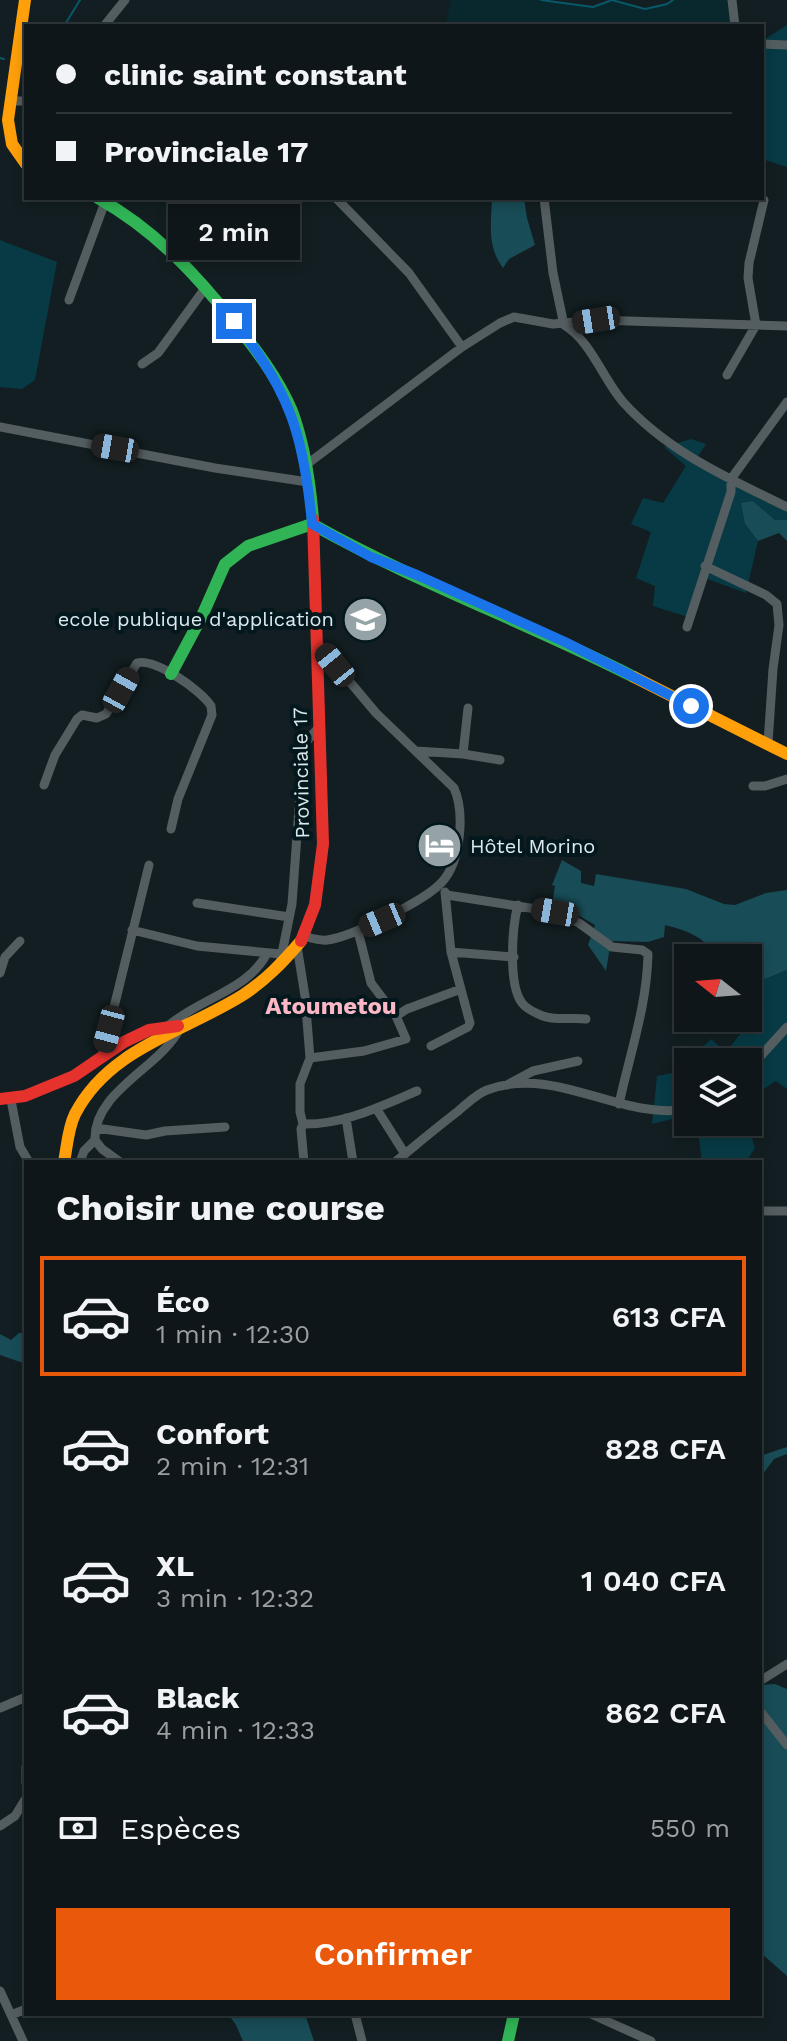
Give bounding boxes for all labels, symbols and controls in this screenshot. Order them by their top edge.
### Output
text: clinic saint constant [104,57,407,92]
text: Provinciale 17 [104,134,308,169]
callout: 2 min [168,205,300,261]
text: 2 min [198,217,270,247]
route end [216,303,252,339]
car [570,304,622,336]
car [89,432,141,464]
school or university icon: ecole publique d'application [341,595,389,643]
place label: ecole publique d'application [58,607,334,631]
car [311,639,359,691]
car [99,663,143,717]
route start [673,688,709,724]
street label: Provinciale 17 [288,707,314,839]
hotel icon: Hôtel Morino [415,822,463,870]
place label: Hôtel Morino [470,834,595,858]
car [529,896,581,928]
car [355,900,409,940]
north arrow [674,944,762,1032]
map controls [674,944,762,1136]
district label: Atoumetou [265,992,397,1020]
car [91,1003,127,1055]
button: layers [674,1048,762,1136]
text: Choisir une course [56,1187,385,1229]
icon: car [60,1280,132,1352]
text: Éco [156,1284,210,1319]
text: 613 CFA [612,1299,726,1334]
text: 1 min · 12:30 [156,1319,310,1349]
icon: car [60,1412,132,1484]
text: Confort [156,1416,269,1451]
text: 828 CFA [605,1431,726,1466]
text: 2 min · 12:31 [156,1451,309,1481]
icon: car [60,1544,132,1616]
text: XL [156,1548,194,1583]
text: 1 040 CFA [581,1563,726,1598]
text: 3 min · 12:32 [156,1583,314,1613]
icon: car [60,1676,132,1748]
text: Black [156,1680,240,1715]
text: 862 CFA [605,1695,726,1730]
text: 4 min · 12:33 [156,1715,315,1745]
icon: cash [56,1806,100,1850]
text: Espèces [120,1811,241,1846]
text: 550 m [650,1813,730,1843]
button: Confirmer [56,1908,730,2000]

